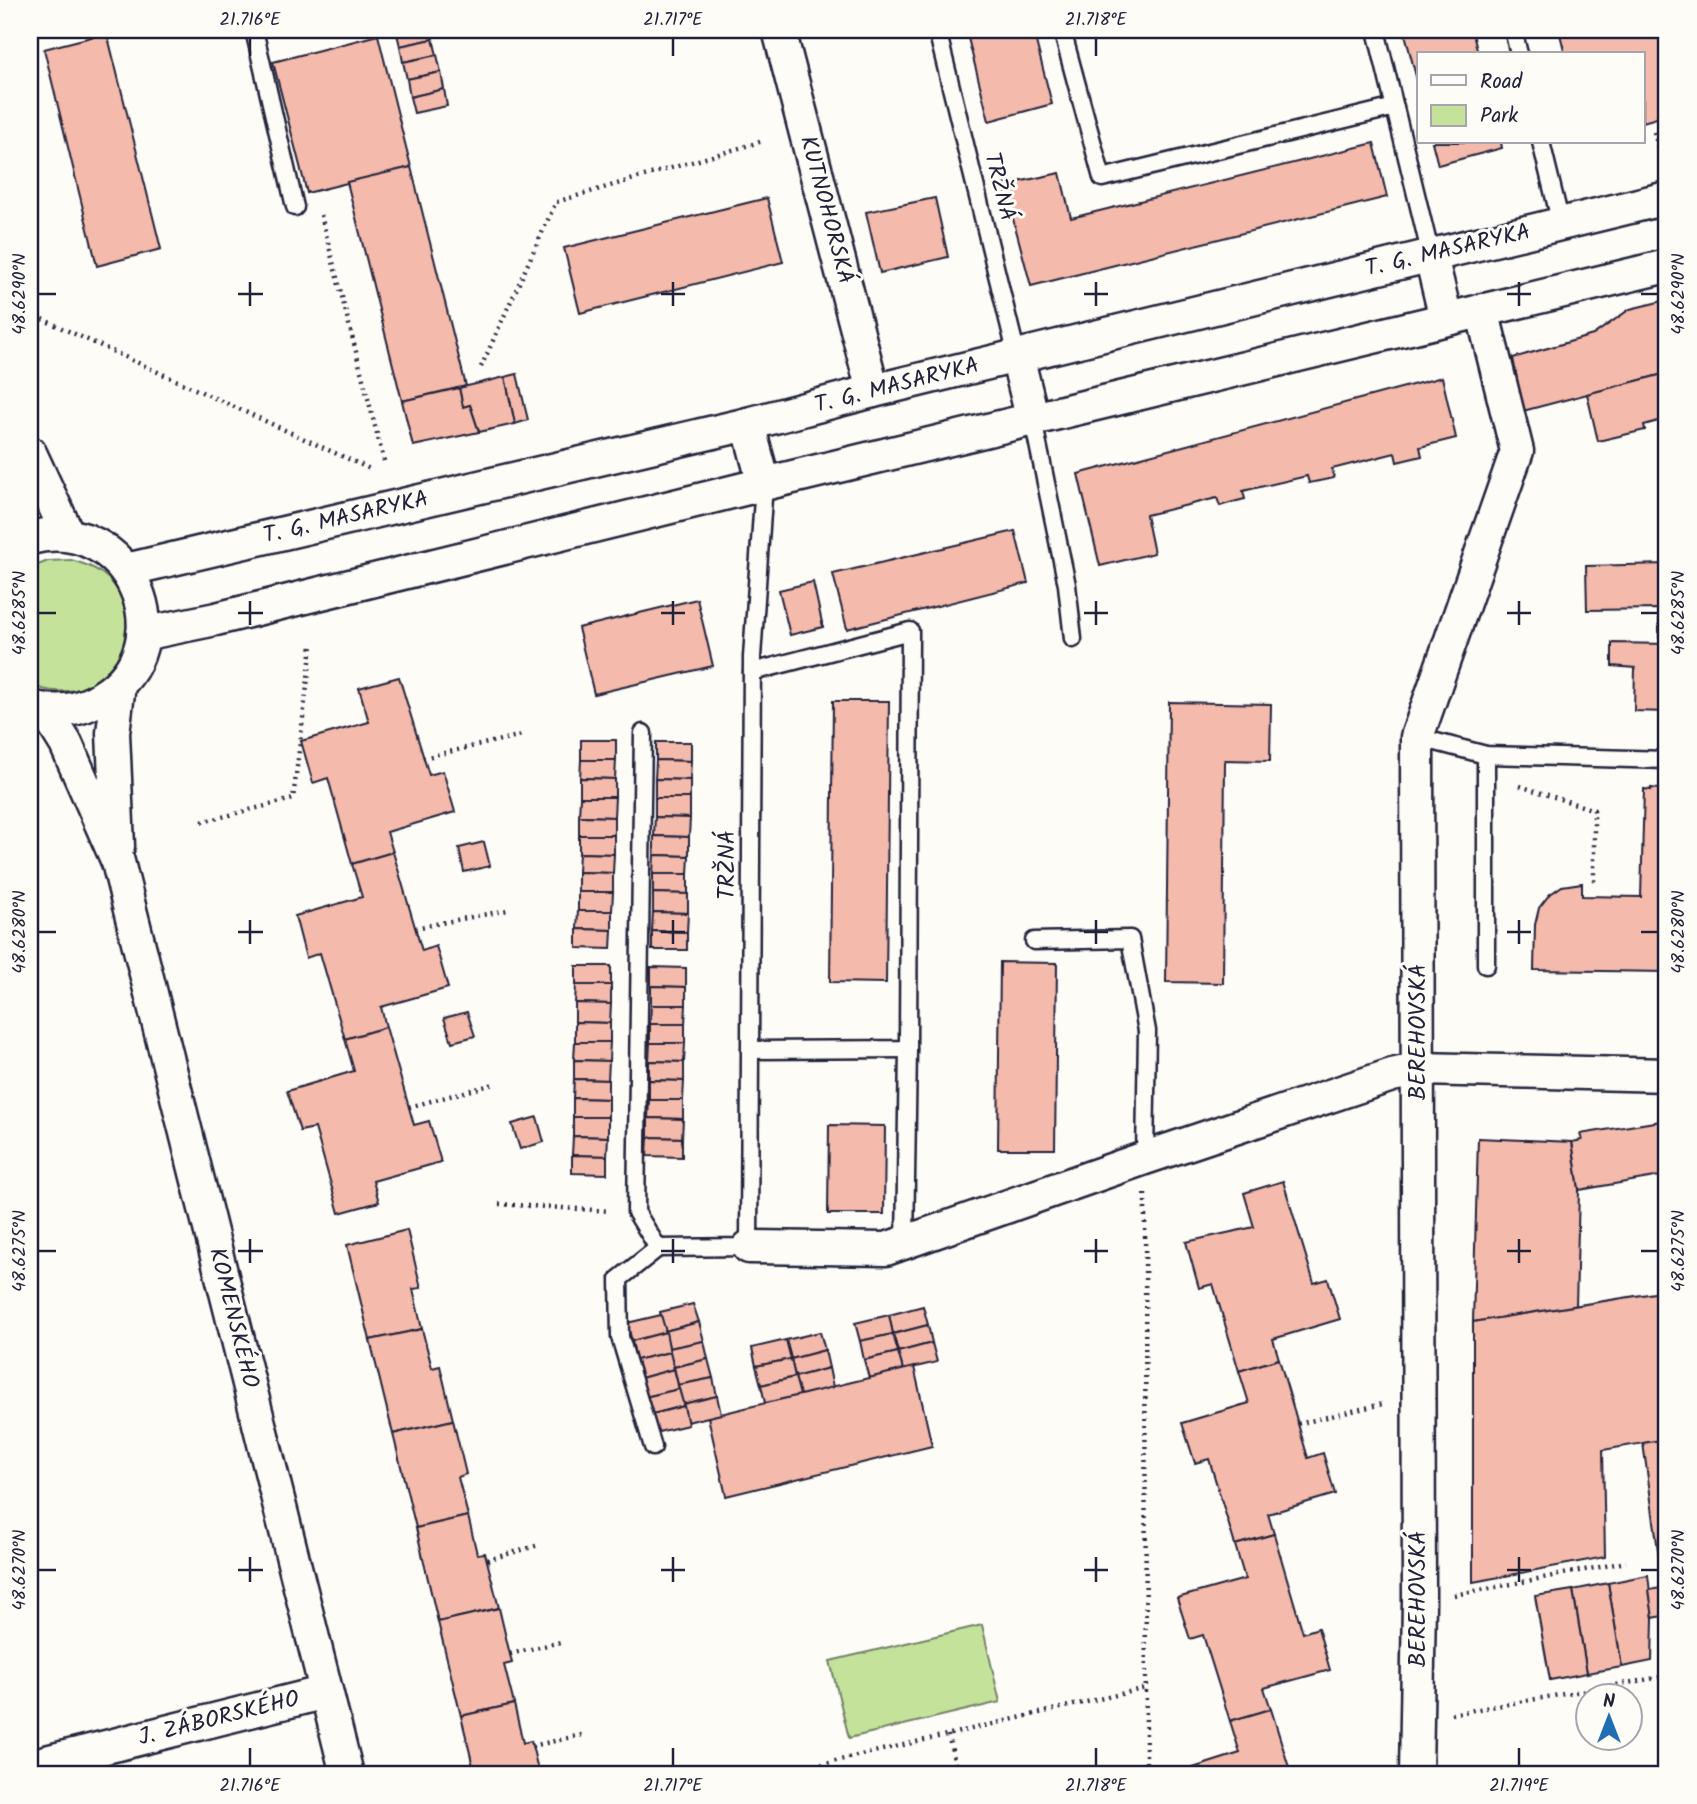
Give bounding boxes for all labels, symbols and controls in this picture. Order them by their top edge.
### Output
text: 21.716°E [220,6,281,35]
text: 21.717°E [643,6,703,35]
text: 21.718°E [1065,6,1127,35]
legend [1417,52,1644,144]
text: Road [1480,66,1523,99]
text: Park [1480,100,1518,133]
street label: KUTNOHORSKÁ [789,132,863,288]
street label: TRŽNÁ [973,149,1025,225]
street label: T. G. MASARYKA [1362,215,1534,287]
text: 48.6290°N [6,253,35,335]
text: 48.6290°N [1665,253,1694,335]
street label: T. G. MASARYKA [811,348,983,424]
street label: T. G. MASARYKA [260,482,432,554]
text: 48.6285°N [6,571,35,655]
text: 48.6285°N [1665,571,1694,655]
street label: TRŽNÁ [710,830,746,900]
text: 48.6280°N [6,890,35,974]
text: 48.6280°N [1665,890,1694,974]
street label: BEREHOVSKÁ [1401,964,1437,1100]
text: 48.6275°N [6,1210,35,1292]
text: 48.6275°N [1665,1210,1694,1292]
street label: KOMENSKÉHO [198,1244,268,1392]
text: 48.6270°N [6,1529,35,1611]
text: 48.6270°N [1665,1529,1694,1611]
street label: BEREHOVSKÁ [1401,1531,1437,1667]
street label: J. ZÁBORSKÉHO [135,1682,303,1756]
north arrow [1574,1682,1644,1752]
text: N [1603,1687,1615,1717]
text: 21.716°E [220,1772,281,1801]
text: 21.717°E [643,1772,703,1801]
text: 21.718°E [1065,1772,1127,1801]
text: 21.719°E [1489,1772,1549,1801]

